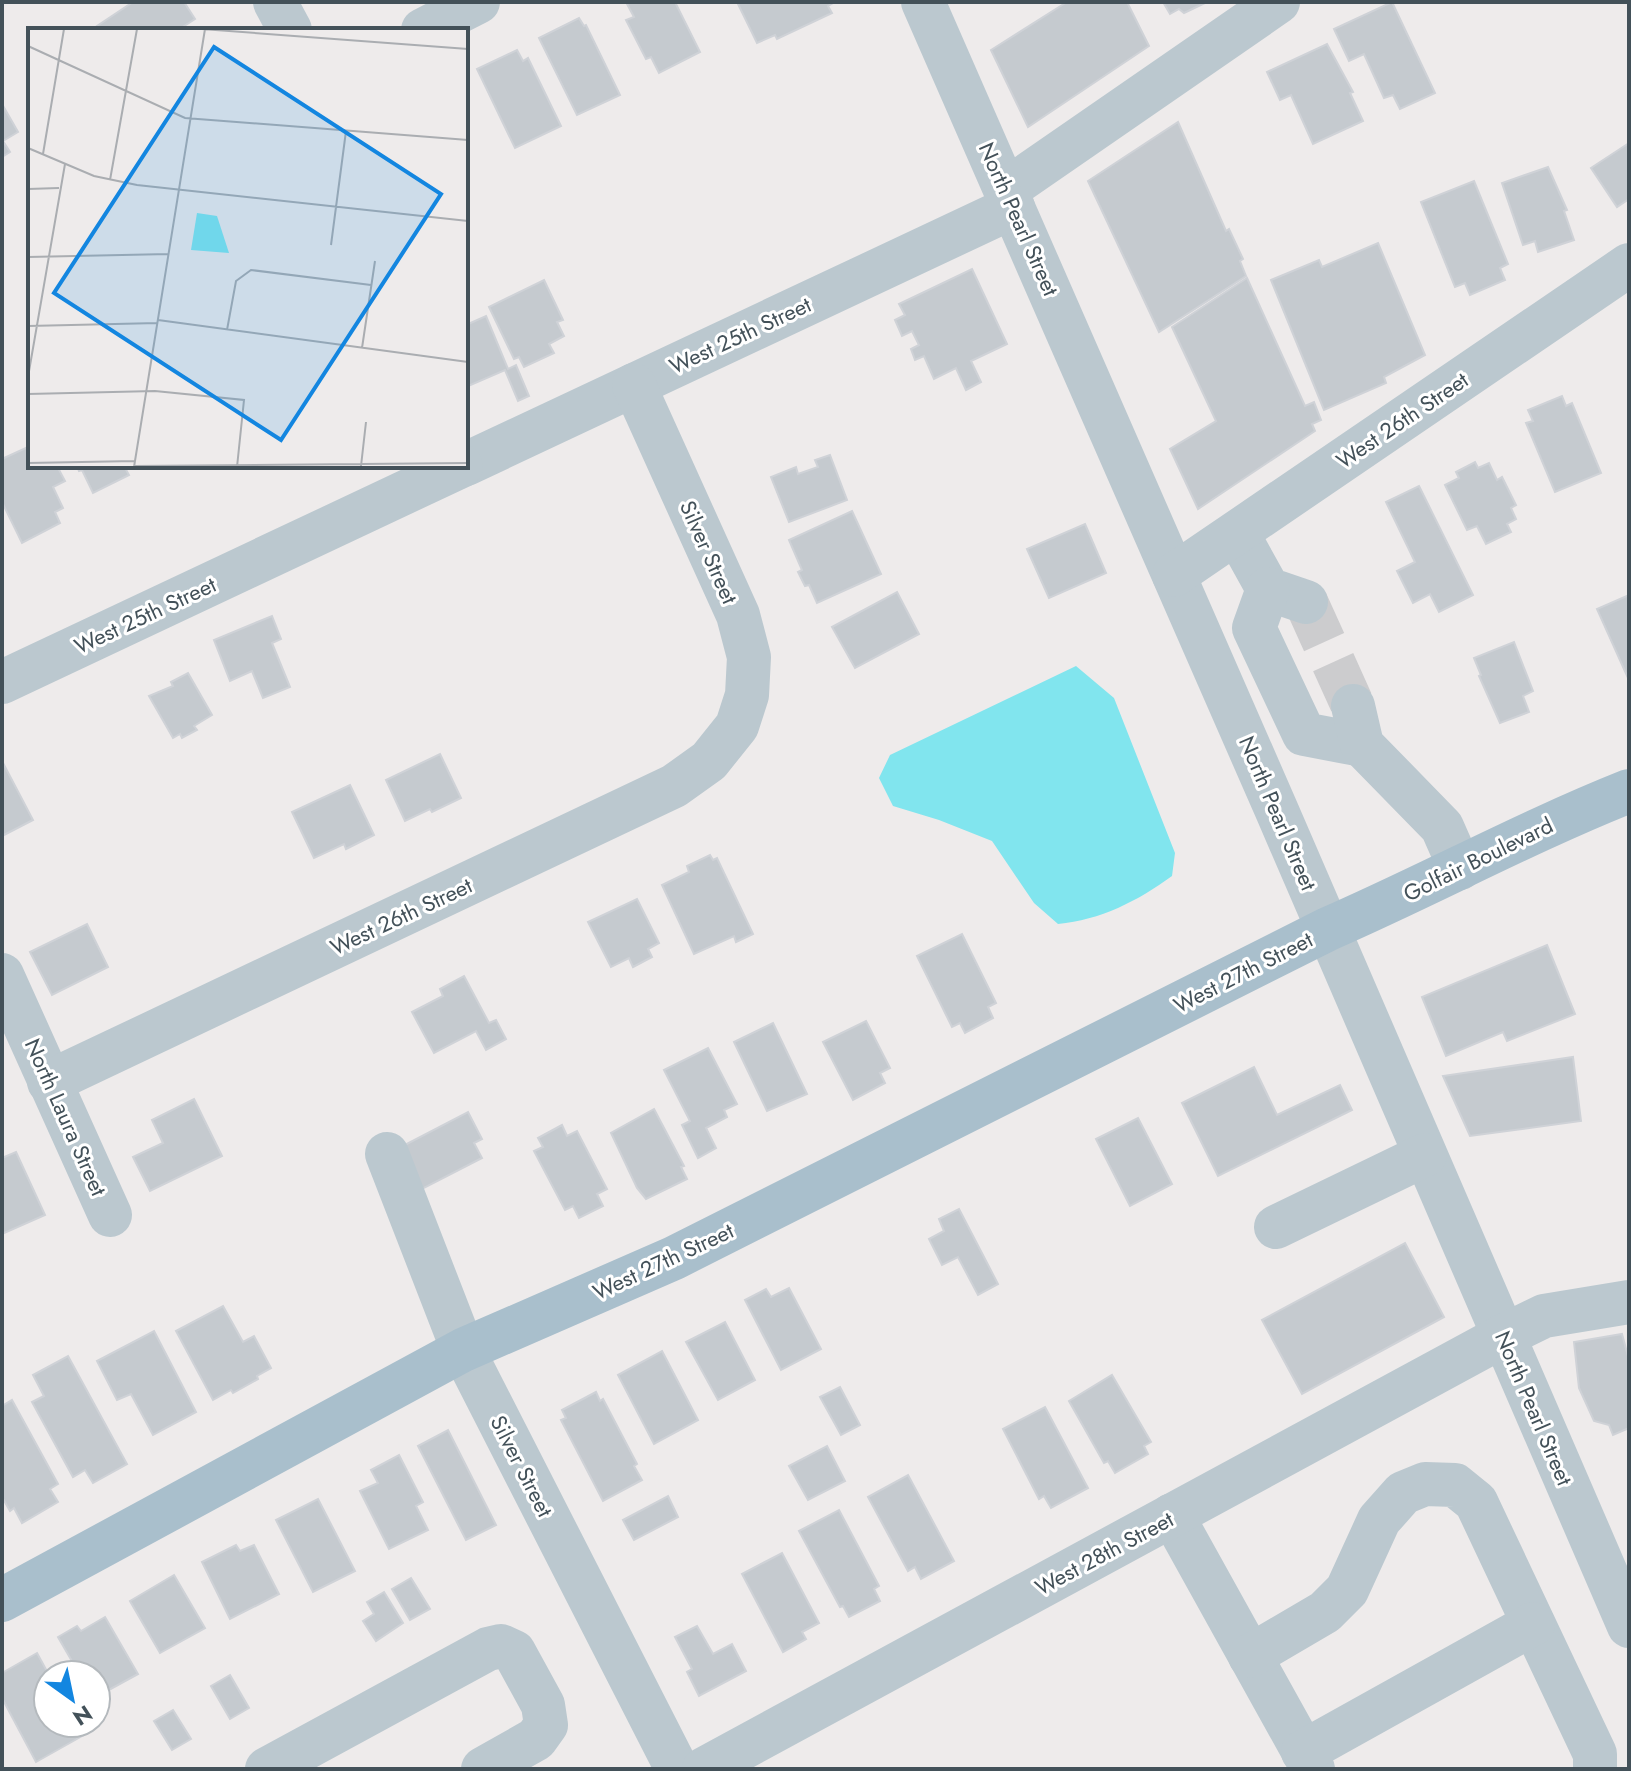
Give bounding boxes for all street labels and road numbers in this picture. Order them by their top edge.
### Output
street label: North Pearl Street [971,137,1067,302]
street label: West 25th Street [664,288,817,382]
street label: West 26th Street [1330,363,1475,476]
street label: Silver Street [672,495,746,609]
street label: West 25th Street [69,568,222,662]
street label: North Pearl Street [1231,731,1325,896]
street label: Golfair Boulevard [1398,809,1558,909]
street label: West 26th Street [325,869,478,963]
street label: West 27th Street [1168,923,1319,1021]
street label: North Laura Street [17,1033,115,1201]
street label: West 27th Street [587,1214,739,1308]
street label: North Pearl Street [1487,1326,1581,1491]
street label: Silver Street [483,1410,562,1523]
street label: West 28th Street [1029,1503,1179,1603]

